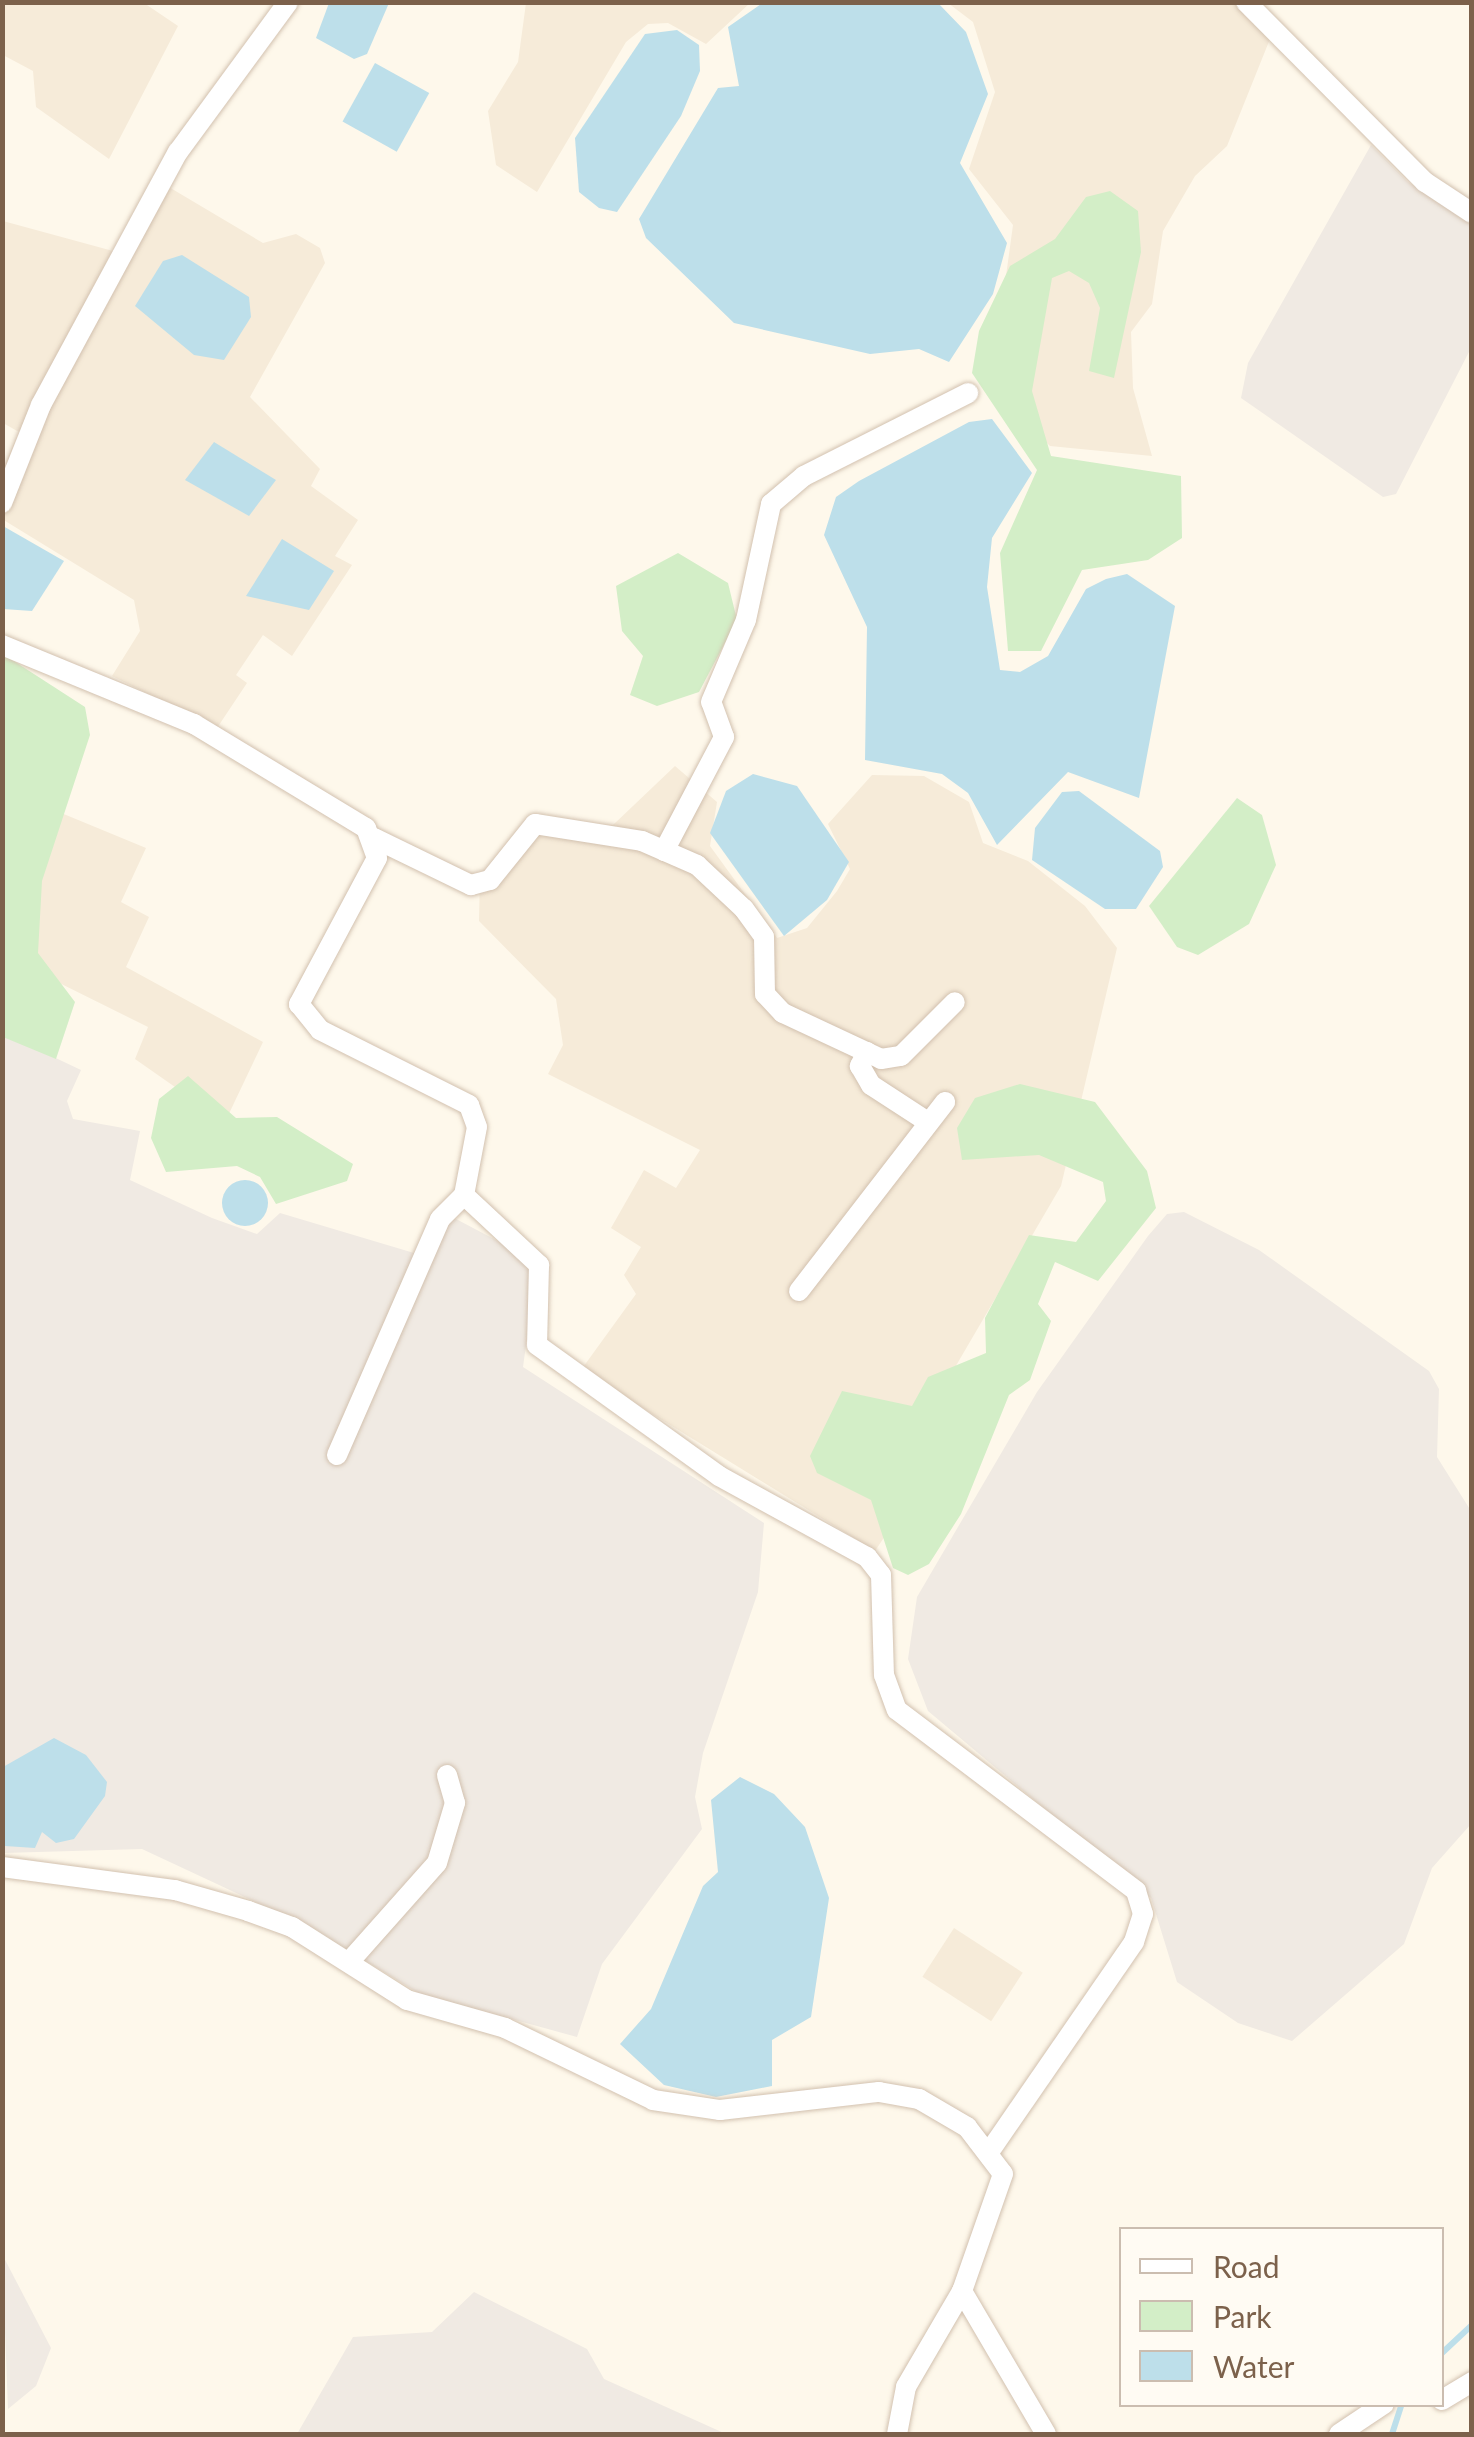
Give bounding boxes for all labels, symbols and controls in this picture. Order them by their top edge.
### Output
legend [1119,2227,1444,2407]
text: Road [1213,2248,1280,2284]
text: Park [1213,2298,1272,2334]
text: Water [1213,2348,1295,2384]

